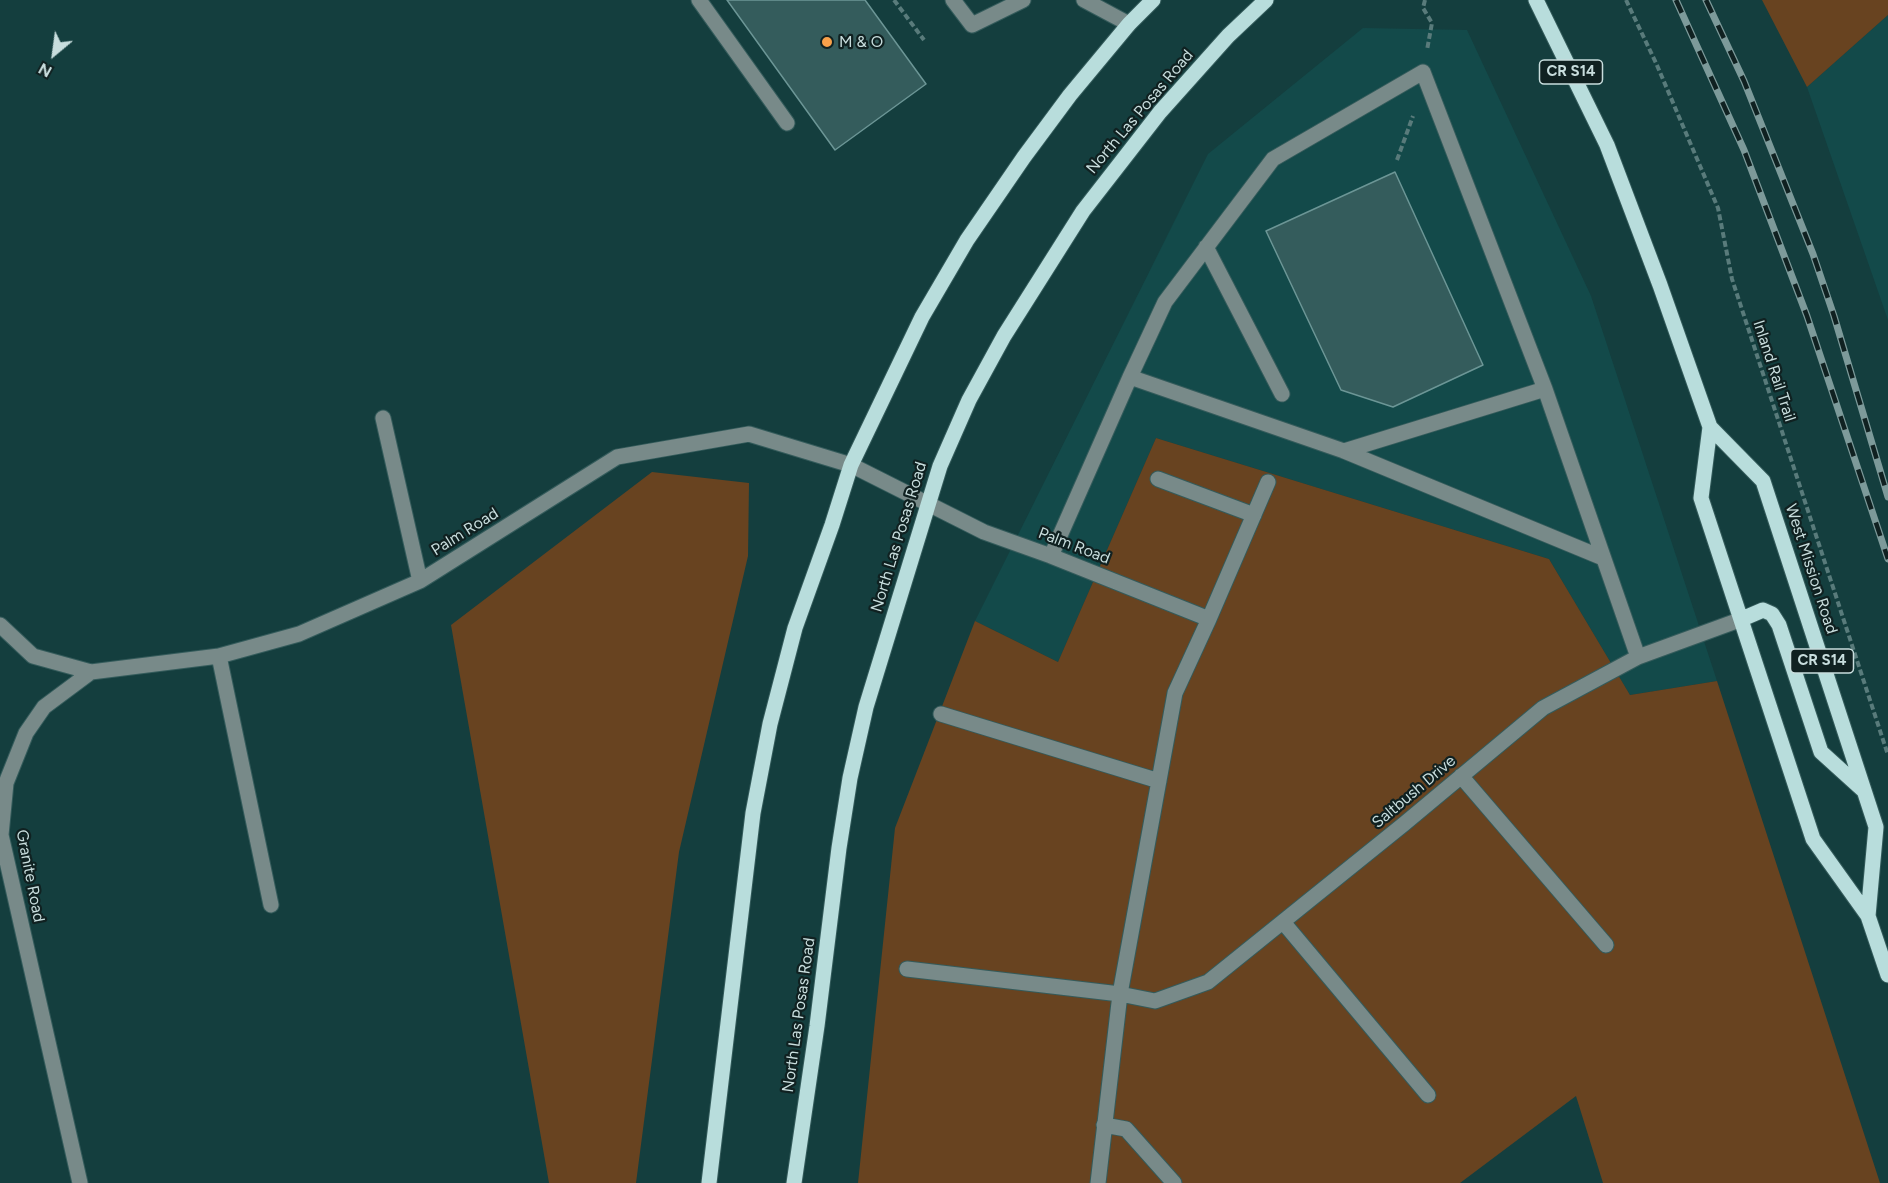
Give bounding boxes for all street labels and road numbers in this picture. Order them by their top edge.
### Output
street label: North Las Posas Road [1082,46,1198,178]
road number: CR S14 [1540,60,1602,84]
street label: Inland Rail Trail [1749,318,1799,424]
street label: North Las Posas Road [867,460,931,614]
street label: West Mission Road [1781,501,1841,637]
street label: Palm Road [428,504,502,560]
street label: Palm Road [1035,524,1113,568]
road number: CR S14 [1790,649,1854,673]
street label: Saltbush Drive [1368,751,1460,833]
street label: Granite Road [12,828,48,924]
street label: North Las Posas Road [779,936,819,1094]

